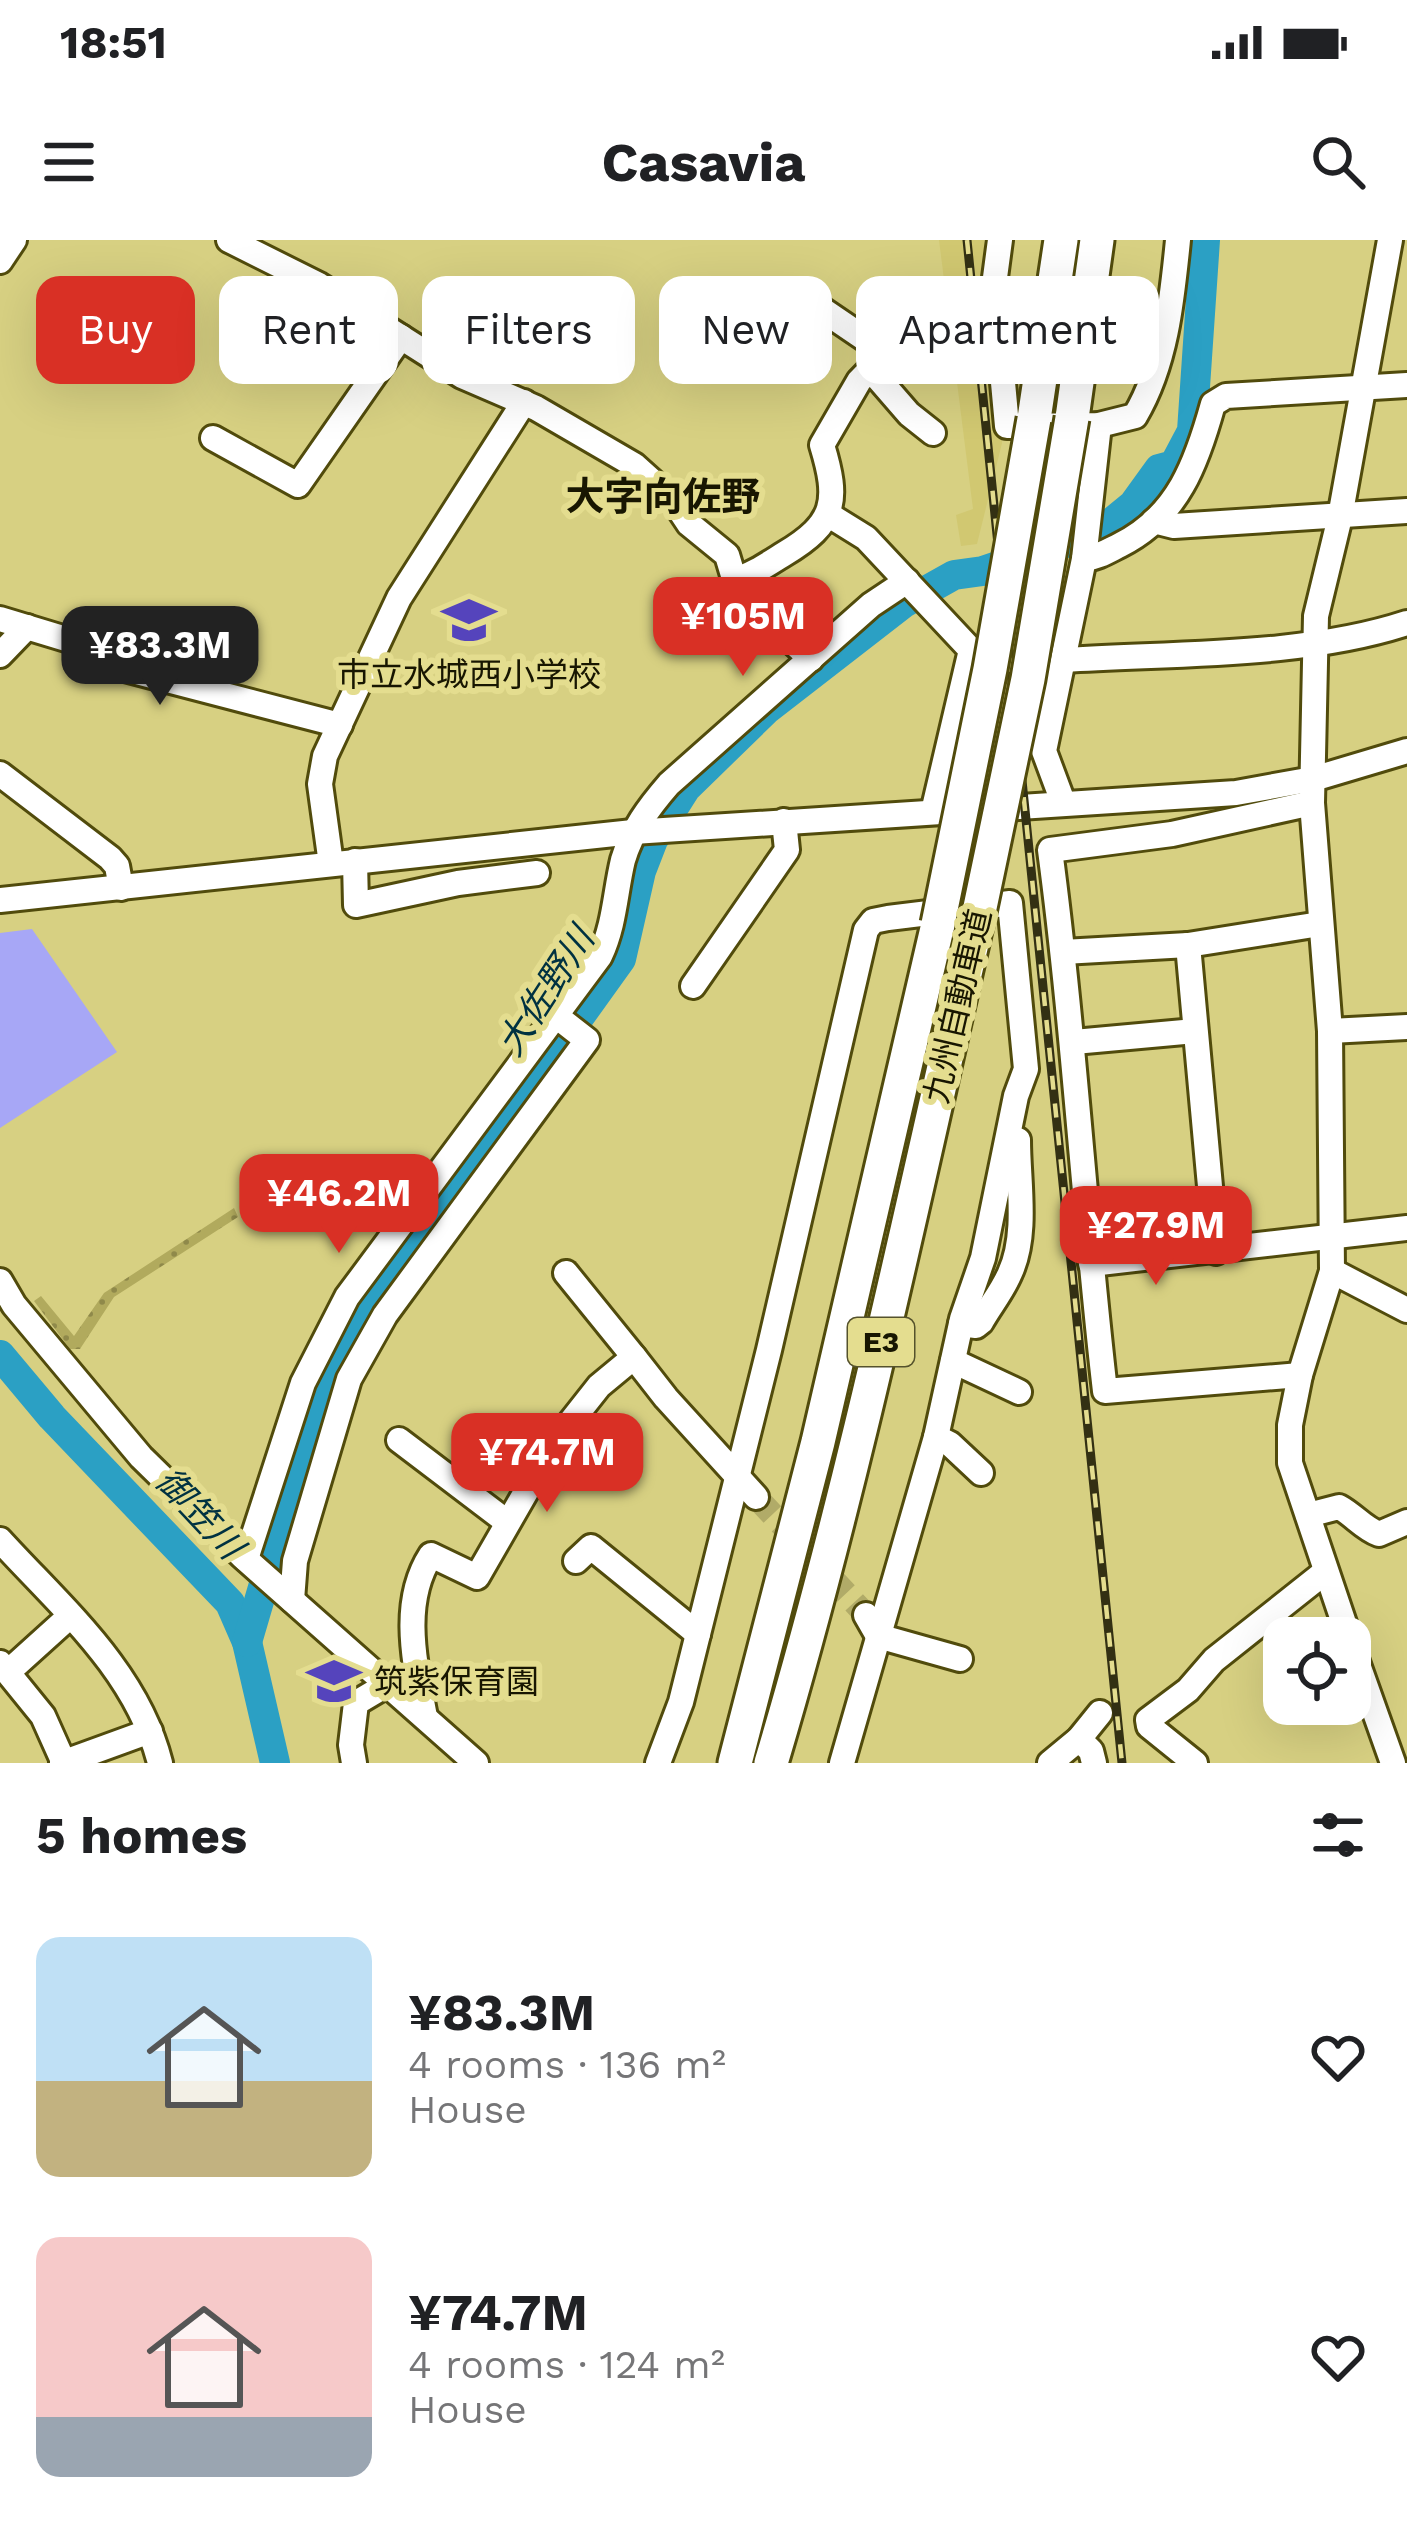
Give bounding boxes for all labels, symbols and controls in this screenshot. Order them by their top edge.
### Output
text: 18:51 [60,16,167,69]
icon: menu [36,129,102,195]
icon: search [1305,129,1371,195]
text: Casavia [601,131,806,194]
chip: Buy [36,276,195,384]
chip: Rent [219,276,398,384]
chip: Filters [422,276,635,384]
chip: New [659,276,832,384]
chip: Apartment [856,276,1159,384]
district label: 大字向佐野 [565,474,761,519]
pin: ¥105M [659,577,827,679]
school or university icon: 市立水城西小学校 [440,591,498,649]
text: ¥105M [680,593,806,638]
pin: ¥83.3M [62,606,258,708]
text: ¥83.3M [88,622,232,667]
place label: 市立水城西小学校 [337,655,601,694]
street label: 九州自動車道 [916,905,999,1107]
water label: 大佐野川 [489,916,605,1063]
pin: ¥46.2M [241,1154,437,1256]
text: ¥46.2M [266,1170,412,1215]
pin: ¥27.9M [1058,1186,1254,1288]
text: ¥27.9M [1087,1202,1225,1247]
road number: E3 [848,1318,914,1366]
pin: ¥74.7M [449,1413,645,1515]
text: ¥74.7M [478,1429,616,1474]
water label: 御笠川 [147,1460,254,1570]
map controls [1263,1617,1371,1725]
button: locate [1263,1617,1371,1725]
school or university icon: 筑紫保育園 [305,1652,363,1710]
place label: 筑紫保育園 [374,1662,539,1701]
icon: filters [1305,1802,1371,1868]
text: 5 homes [36,1806,247,1865]
text: ¥83.3M [408,1983,595,2042]
icon: home [132,1985,276,2129]
icon: heart [1305,2024,1371,2090]
text: 4 rooms · 136 m² [408,2042,726,2087]
text: House [408,2087,527,2132]
text: ¥74.7M [408,2283,588,2342]
icon: home [132,2285,276,2429]
icon: heart [1305,2324,1371,2390]
text: 4 rooms · 124 m² [408,2342,725,2387]
text: House [408,2387,527,2432]

